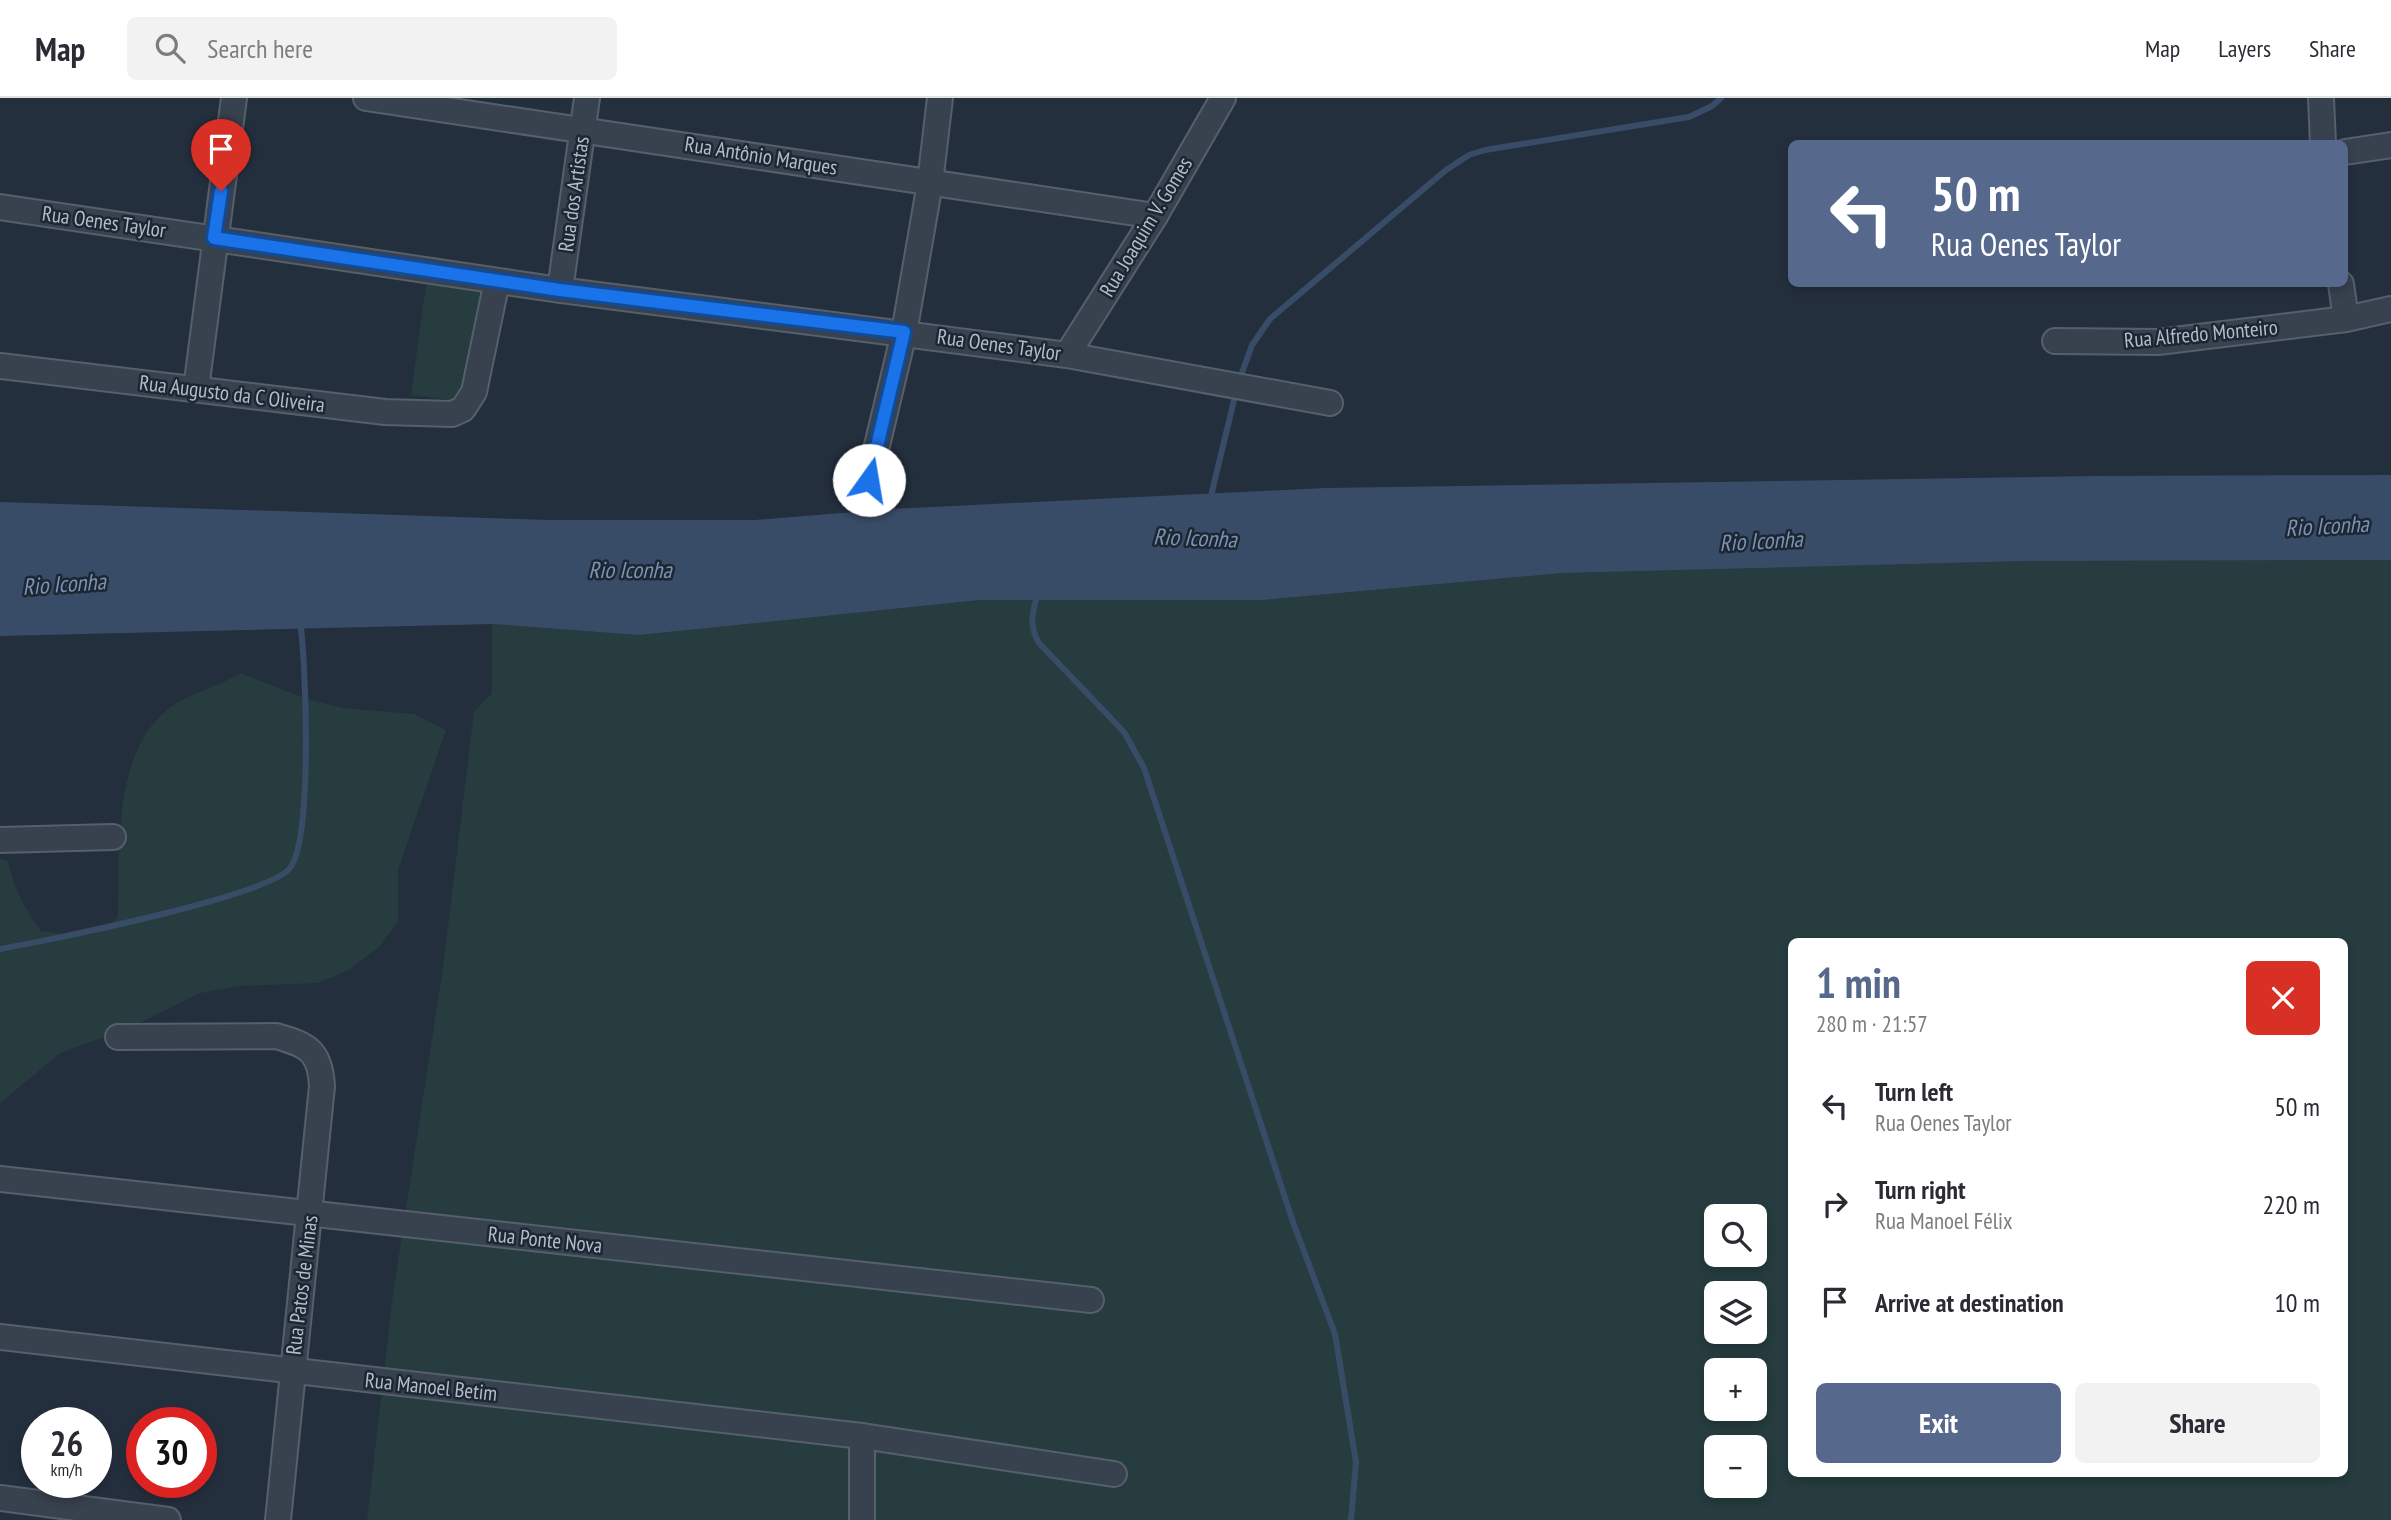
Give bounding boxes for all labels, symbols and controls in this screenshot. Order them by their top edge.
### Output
search box [127,17,617,80]
text: Map [35,27,85,70]
icon: search [151,29,189,67]
text: Search here [207,32,313,65]
text: Map [2145,33,2180,64]
text: Layers [2218,33,2271,64]
text: Share [2309,33,2356,64]
pin [191,119,251,191]
icon: arrive [202,130,240,168]
street label: Rua Antônio Marques [683,130,839,181]
street label: Rua dos Artistas [552,135,595,253]
street label: Rua Joaquim V. Gomes [1093,152,1198,302]
text: 50 m [1931,161,2020,225]
icon: left [1816,168,1907,259]
street label: Rua Oenes Taylor [40,199,168,244]
text: Rua Oenes Taylor [1931,223,2121,265]
street label: Rua Alfredo Monteiro [2123,313,2279,354]
street label: Rua Oenes Taylor [935,322,1063,367]
street label: Rua Augusto da C Oliveira [138,369,326,418]
position arrow [832,443,906,517]
water label: Rio Iconha [2285,509,2371,542]
water label: Rio Iconha [1153,522,1239,554]
water label: Rio Iconha [1719,524,1805,557]
water label: Rio Iconha [588,555,673,584]
water label: Rio Iconha [21,566,108,601]
text: 1 min [1816,955,1901,1010]
button: close [2246,961,2320,1035]
text: 280 m · 21:57 [1816,1009,1928,1038]
text: Turn left [1875,1075,1953,1108]
icon: left [1816,1087,1854,1125]
text: 50 m [2274,1090,2320,1123]
text: Rua Oenes Taylor [1875,1108,2012,1137]
text: Turn right [1875,1173,1966,1206]
icon: right [1816,1185,1854,1223]
text: 220 m [2262,1188,2320,1221]
map controls [1704,1204,1767,1498]
button: search [1704,1204,1767,1267]
text: Rua Manoel Félix [1875,1206,2013,1235]
street label: Rua Patos de Minas [280,1214,323,1356]
street label: Rua Ponte Nova [487,1220,603,1259]
button: layers [1704,1281,1767,1344]
icon: arrive [1816,1283,1854,1321]
text: Arrive at destination [1875,1286,2064,1319]
text: 10 m [2274,1286,2320,1319]
button: + [1704,1358,1767,1421]
street label: Rua Manoel Betim [364,1366,498,1407]
button: Exit [1816,1383,2061,1463]
button: Share [2075,1383,2320,1463]
speed limit sign: 30 [126,1407,217,1498]
text: 26 [50,1420,83,1466]
button: − [1704,1435,1767,1498]
text: km/h [51,1458,82,1481]

